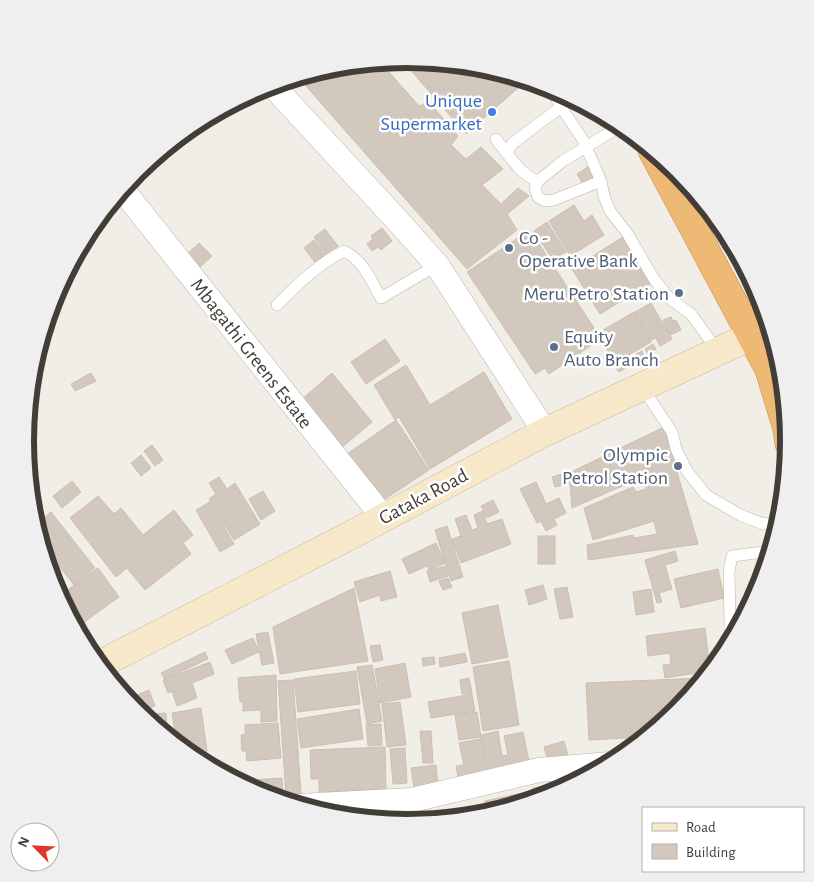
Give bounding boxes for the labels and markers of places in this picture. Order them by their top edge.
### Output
place label: Unique Supermarket [381,91,483,134]
marker: Unique Supermarket [486,106,498,118]
place label: Co - Operative Bank [519,228,638,271]
marker: Co - Operative Bank [503,242,515,254]
place label: Meru Petro Station [524,284,669,304]
marker: Meru Petro Station [673,287,685,299]
place label: Equity Auto Branch [564,327,659,370]
marker: Equity Auto Branch [548,341,560,353]
place label: Olympic Petrol Station [562,445,668,488]
marker: Olympic Petrol Station [672,460,684,472]

